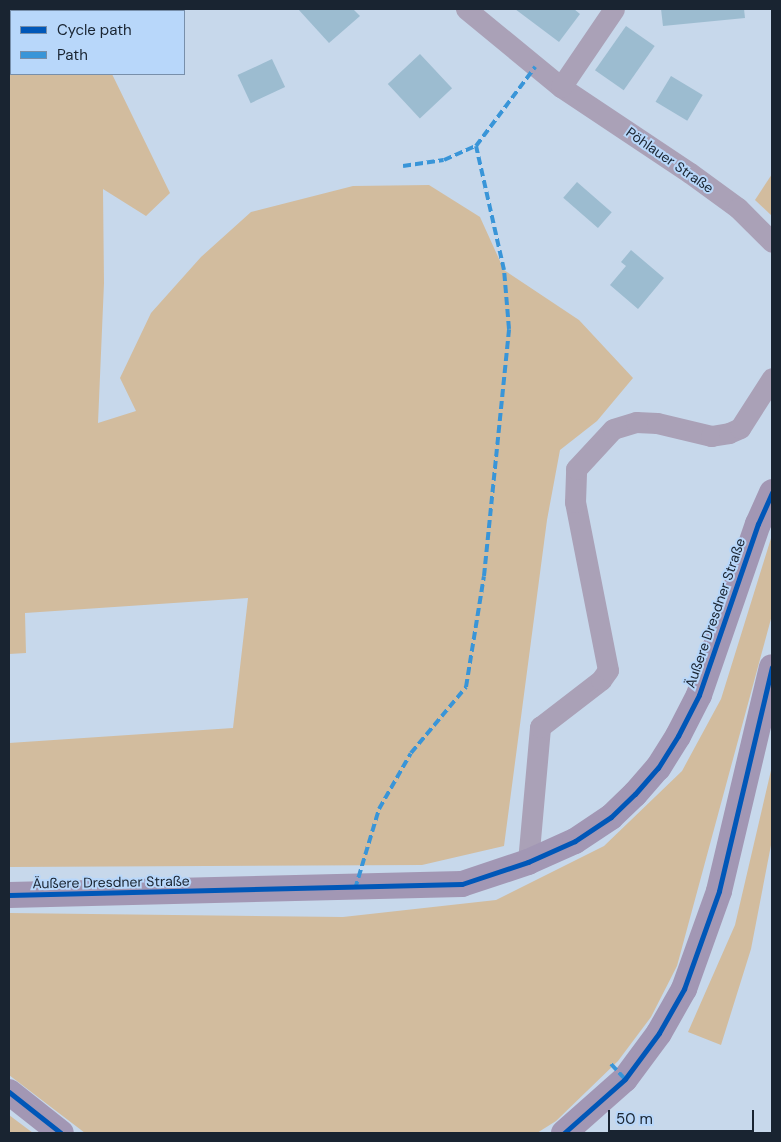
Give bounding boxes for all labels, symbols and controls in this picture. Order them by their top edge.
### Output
legend [10,10,185,75]
text: Cycle path [57,20,132,40]
text: Path [57,45,88,65]
street label: Pöhlauer Straße [623,124,717,196]
street label: Äußere Dresdner Straße [681,536,749,690]
street label: Äußere Dresdner Straße [32,872,190,892]
scale bar [611,1100,757,1132]
text: 50 m [616,1109,653,1129]

